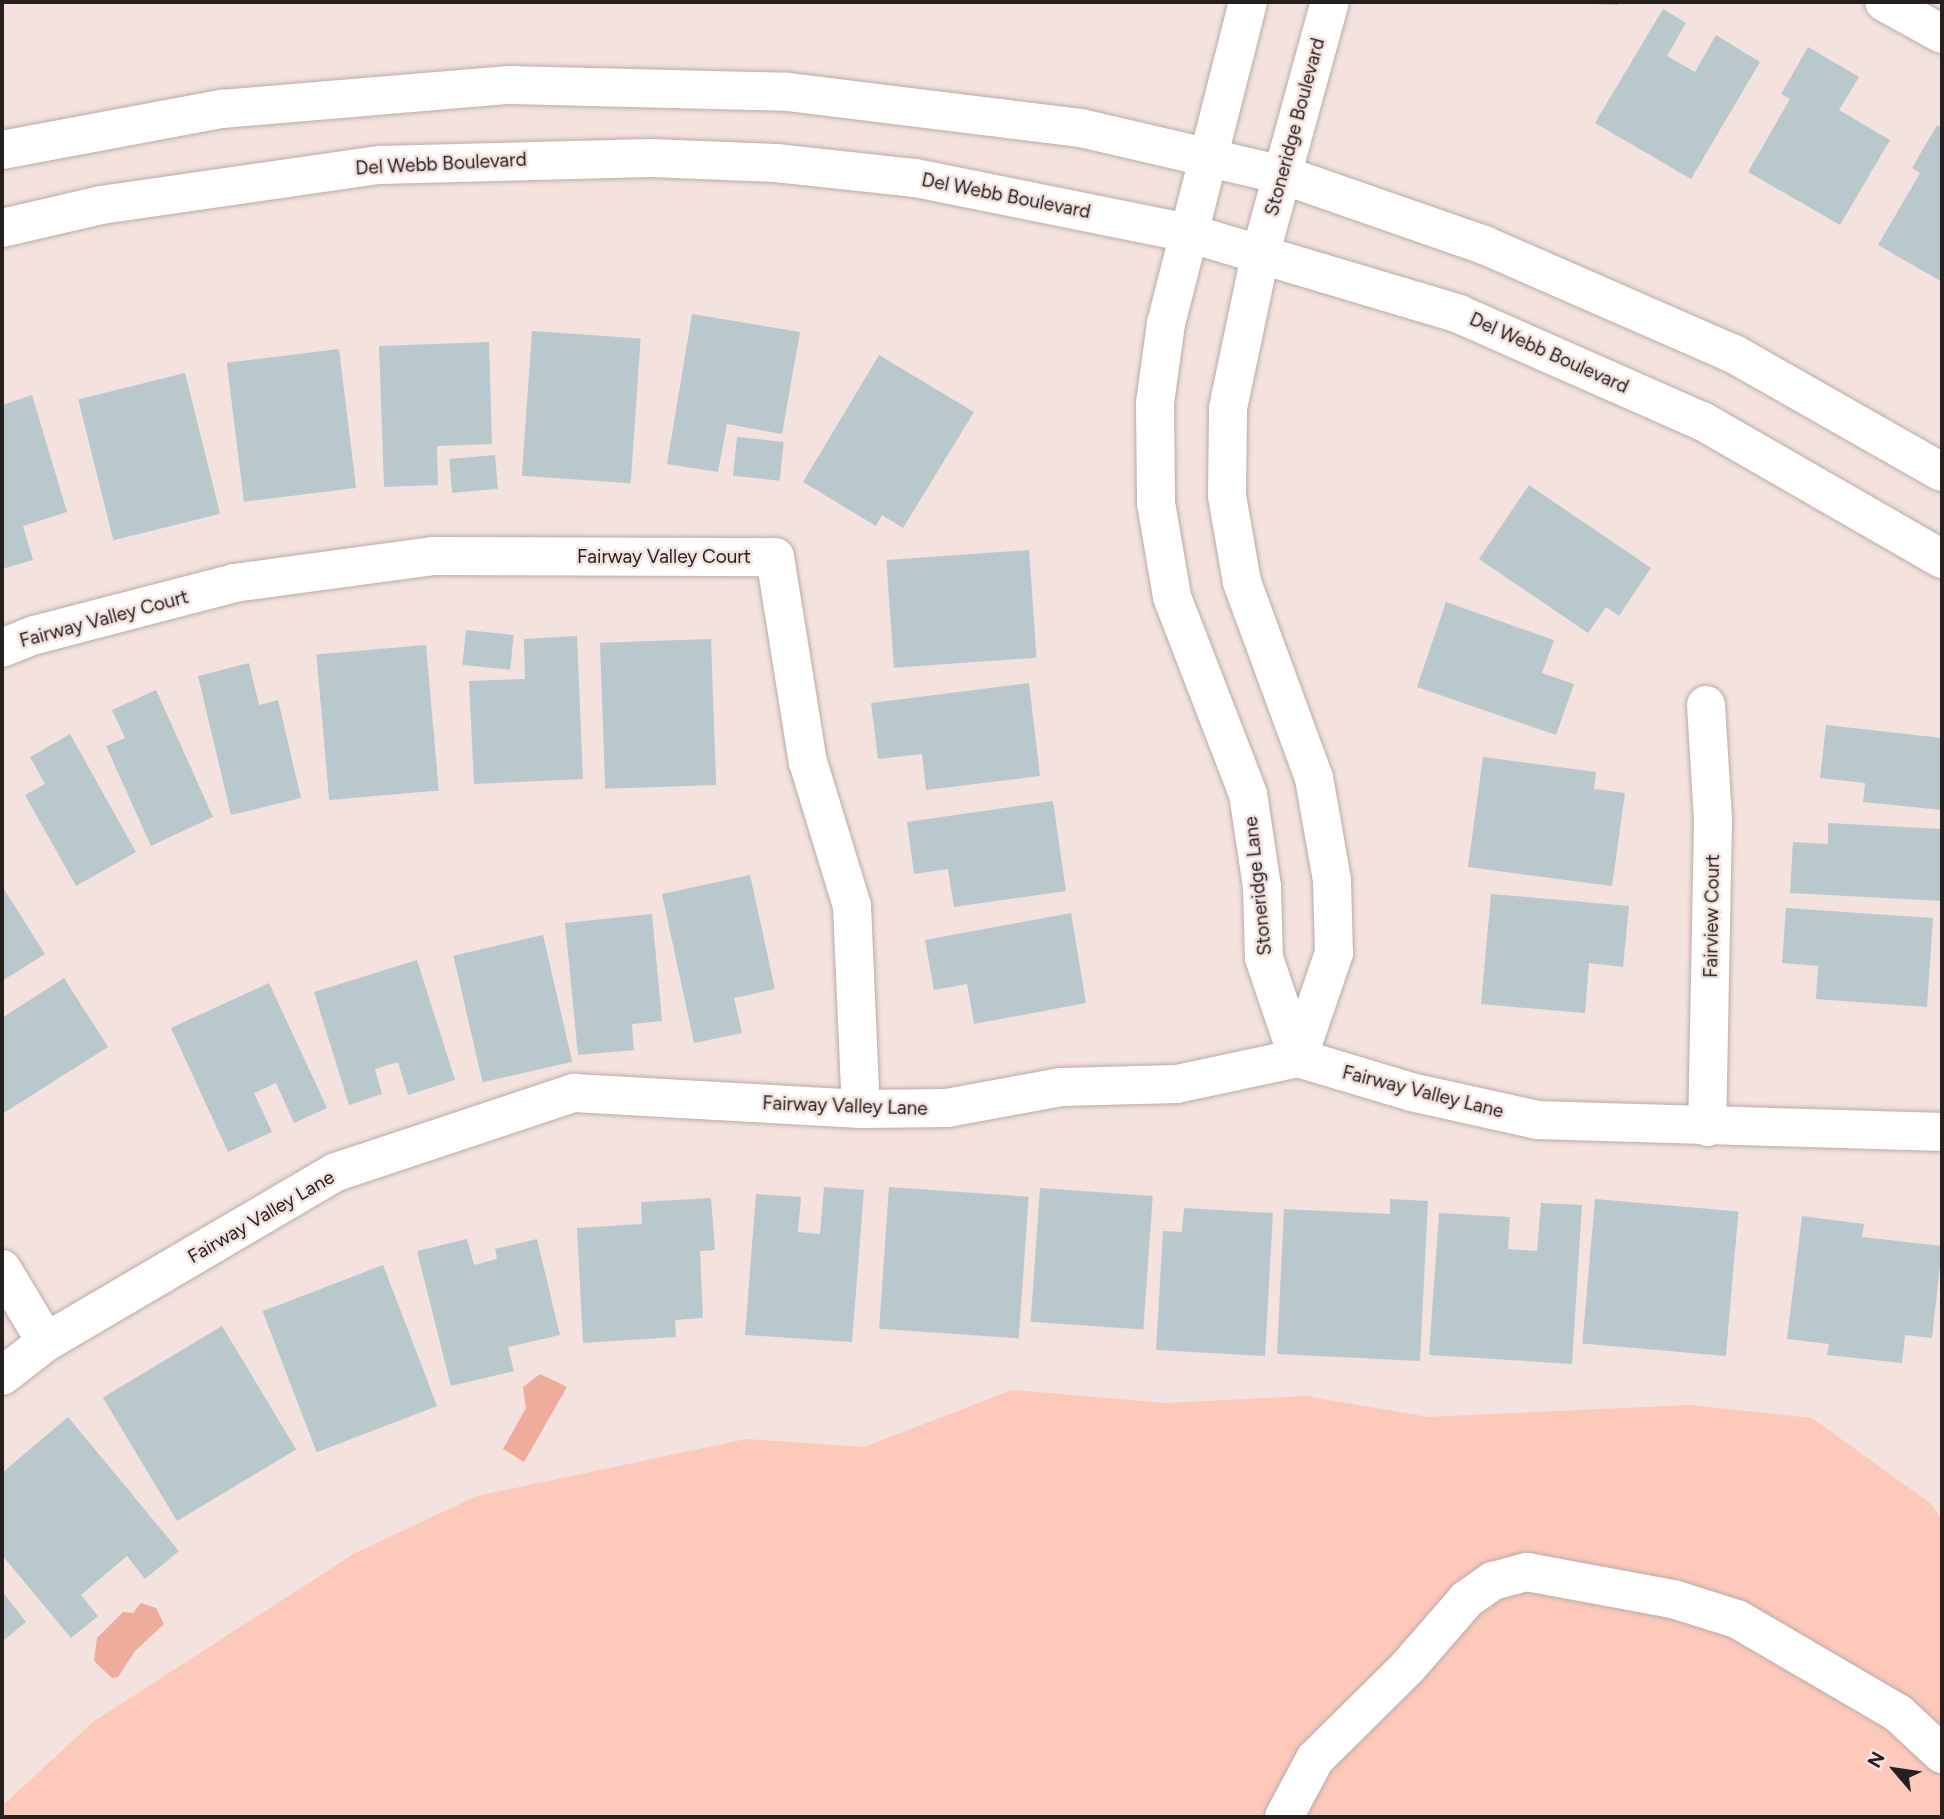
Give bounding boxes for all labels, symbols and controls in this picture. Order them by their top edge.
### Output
street label: Stoneridge Boulevard [1260,35,1330,219]
street label: Del Webb Boulevard [355,148,527,180]
street label: Del Webb Boulevard [920,168,1092,224]
street label: Del Webb Boulevard [1466,308,1632,398]
street label: Fairway Valley Court [577,546,751,568]
street label: Fairway Valley Court [17,585,191,653]
street label: Stoneridge Lane [1239,815,1277,957]
street label: Fairview Court [1700,854,1724,978]
street label: Fairway Valley Lane [1340,1061,1506,1123]
street label: Fairway Valley Lane [762,1092,928,1120]
street label: Fairway Valley Lane [184,1166,338,1268]
north arrow [1860,1735,1930,1805]
text: N [1863,1748,1890,1772]

